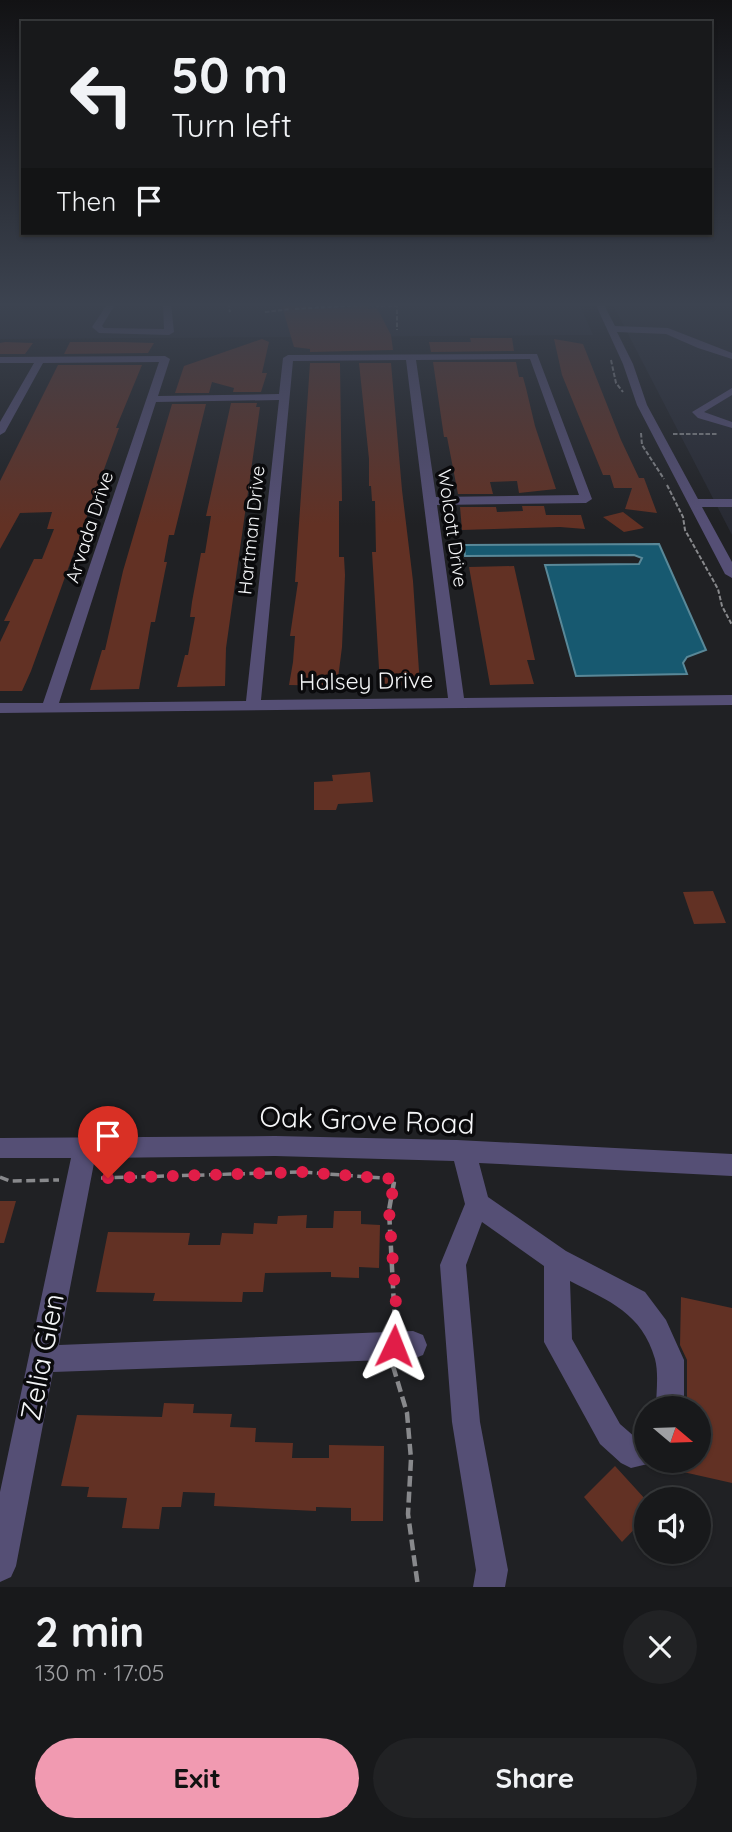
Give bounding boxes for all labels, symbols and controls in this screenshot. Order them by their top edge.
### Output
text: 50 m [171,44,288,105]
icon: left [56,49,147,140]
text: Turn left [171,105,292,145]
icon: arrive [130,182,168,220]
text: Then [56,185,116,218]
street label: Hartman Drive [232,464,270,596]
street label: Wolcott Drive [433,467,473,589]
street label: Arvada Drive [60,468,118,586]
street label: Halsey Drive [299,665,433,696]
street label: Oak Grove Road [259,1098,475,1141]
pin [78,1106,138,1178]
icon: arrive [89,1117,127,1155]
street label: Zelia Glen [12,1291,71,1423]
position arrow [357,1309,431,1383]
north arrow [634,1396,710,1474]
map controls [634,1396,711,1564]
button: sound [634,1487,711,1564]
text: 2 min [35,1605,144,1658]
button: close [623,1610,697,1684]
text: 130 m · 17:05 [35,1658,164,1687]
button: Exit [35,1738,359,1818]
button: Share [373,1738,697,1818]

